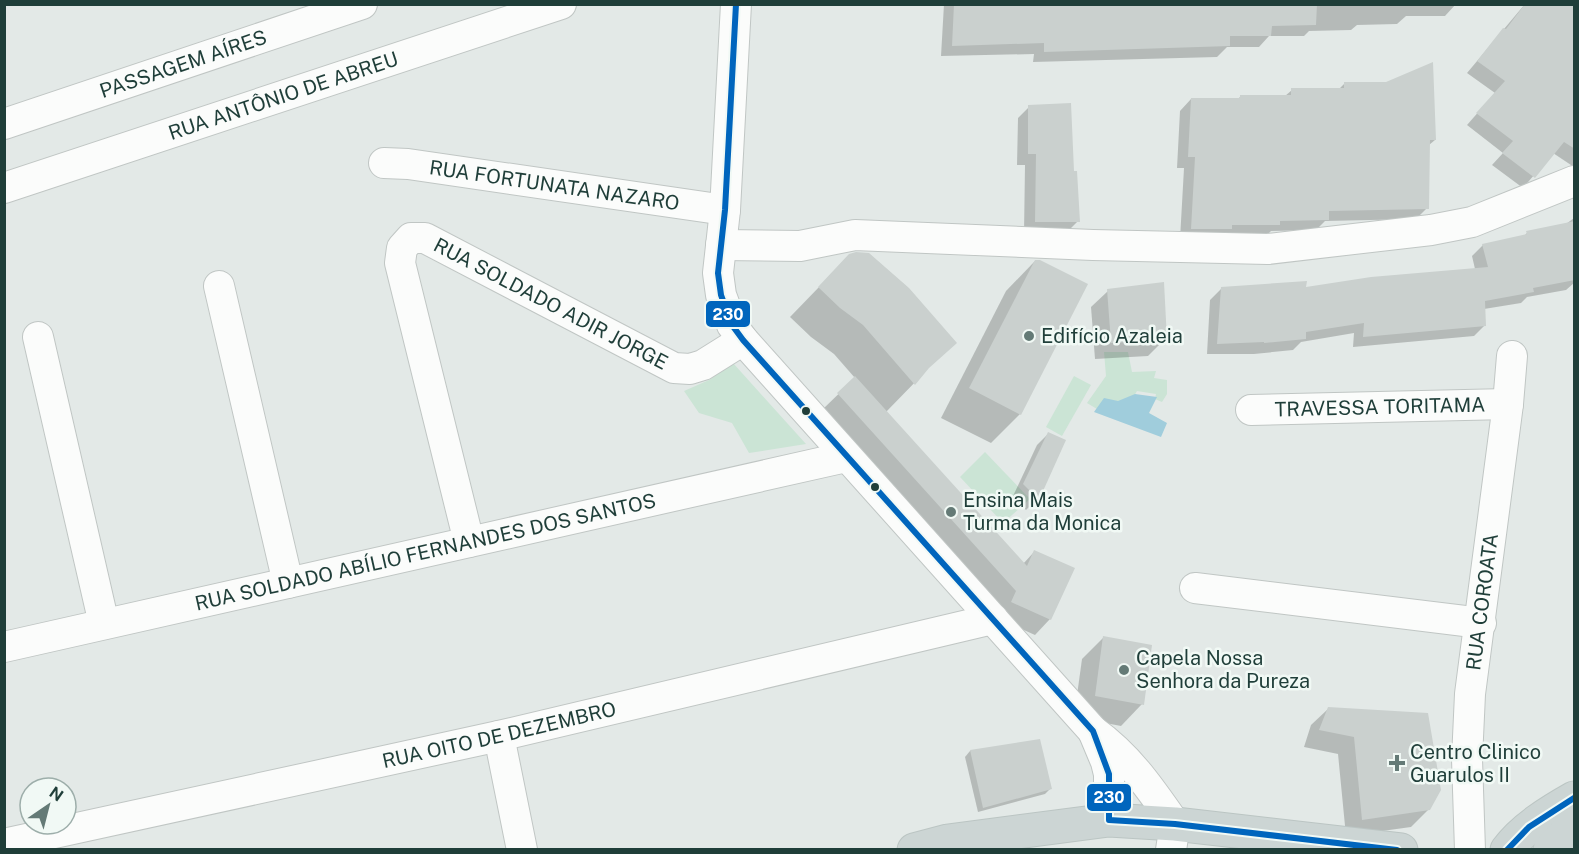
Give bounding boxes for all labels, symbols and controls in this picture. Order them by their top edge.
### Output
street label: PASSAGEM AÍRES [97,25,270,103]
street label: RUA ANTÔNIO DE ABREU [165,47,401,145]
street label: RUA FORTUNATA NAZARO [428,155,681,215]
street label: RUA SOLDADO ADIR JORGE [430,233,672,375]
line badge: 230 [705,300,751,328]
text: 230 [712,305,744,324]
place label: Edifício Azaleia [1041,324,1183,348]
marker: Edifício Azaleia [1022,329,1036,343]
street label: TRAVESSA TORITAMA [1274,393,1486,421]
unlabelled marker [800,405,812,417]
unlabelled marker [869,481,881,493]
street label: RUA SOLDADO ABÍLIO FERNANDES DOS SANTOS [193,488,658,616]
place label: Ensina Mais Turma da Monica [963,488,1121,535]
marker: Ensina Mais Turma da Monica [944,505,958,519]
street label: RUA COROATA [1461,532,1503,672]
place label: Capela Nossa Senhora da Pureza [1136,646,1310,693]
marker: Capela Nossa Senhora da Pureza [1117,663,1131,677]
street label: RUA OITO DE DEZEMBRO [380,697,619,773]
place label: Centro Clinico Guarulos II [1410,740,1541,787]
marker: Centro Clinico Guarulos II [1388,754,1406,772]
north arrow [18,776,78,836]
text: N [46,783,67,805]
line badge: 230 [1086,783,1132,812]
text: 230 [1093,788,1125,807]

